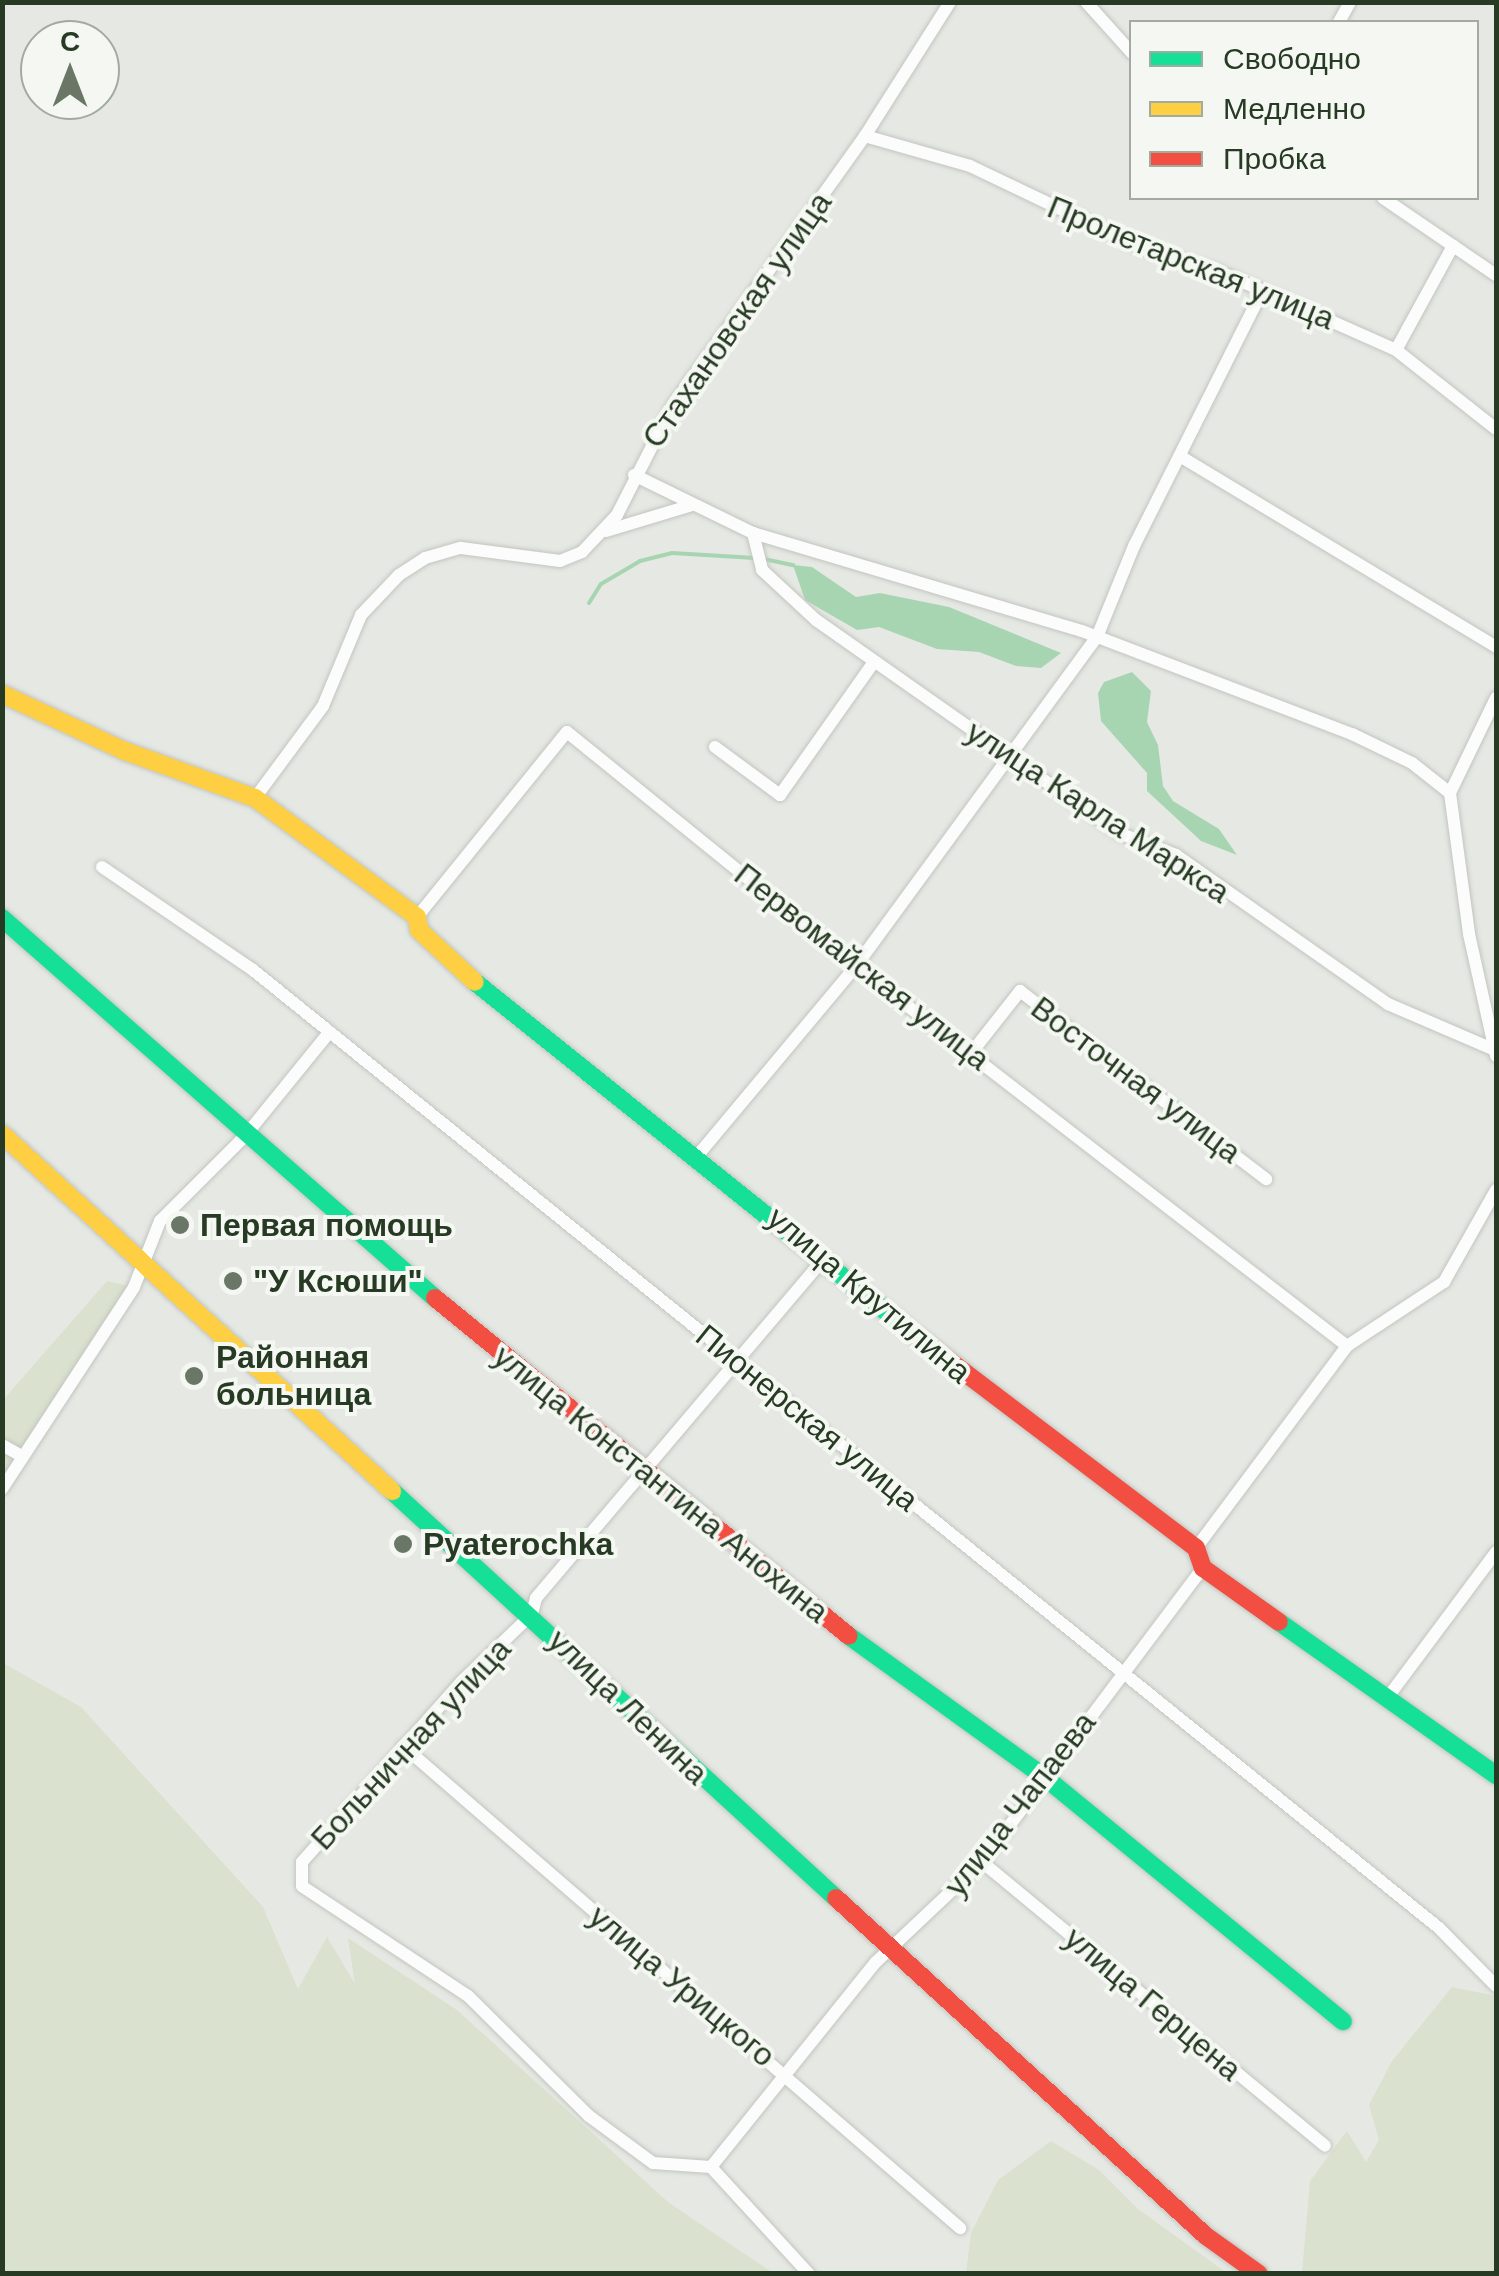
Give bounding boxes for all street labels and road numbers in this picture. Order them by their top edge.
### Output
street label: Стахановская улица [634,185,840,455]
street label: Пролетарская улица [1042,188,1340,338]
street label: улица Карла Маркса [959,713,1237,911]
street label: Первомайская улица [727,855,997,1079]
street label: Восточная улица [1023,989,1249,1171]
street label: улица Крутилина [760,1199,978,1391]
street label: Пионерская улица [688,1317,926,1519]
street label: улица Константина Анохина [486,1337,836,1631]
street label: улица Ленина [540,1621,716,1793]
street label: Больничная улица [303,1630,519,1858]
street label: улица Чапаева [936,1704,1104,1904]
street label: улица Урицкого [581,1897,783,2075]
street label: улица Герцена [1057,1919,1249,2089]

